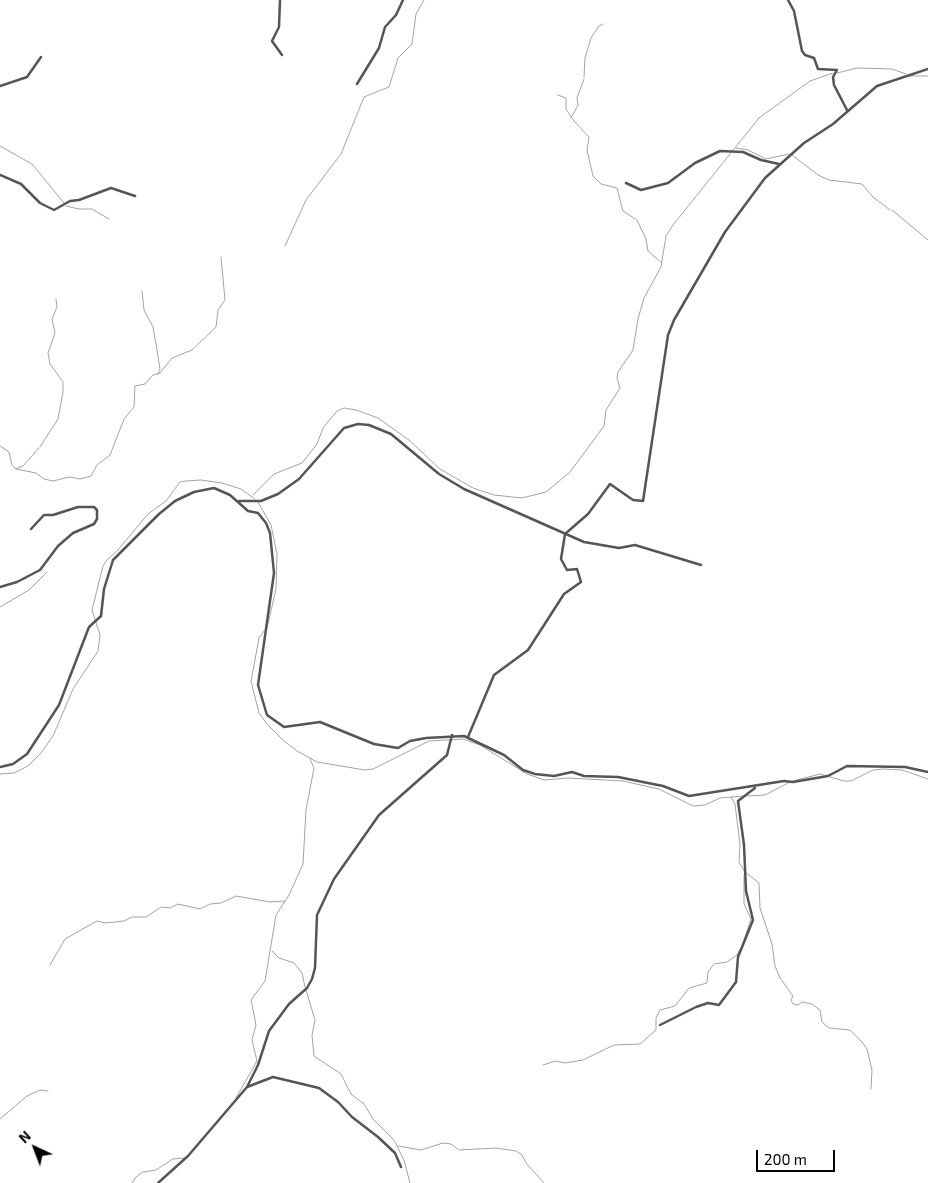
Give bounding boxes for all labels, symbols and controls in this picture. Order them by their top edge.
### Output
north arrow [10,1123,60,1173]
text: N [15,1127,34,1146]
scale bar [758,1140,837,1172]
text: 200 m [764,1150,807,1168]

